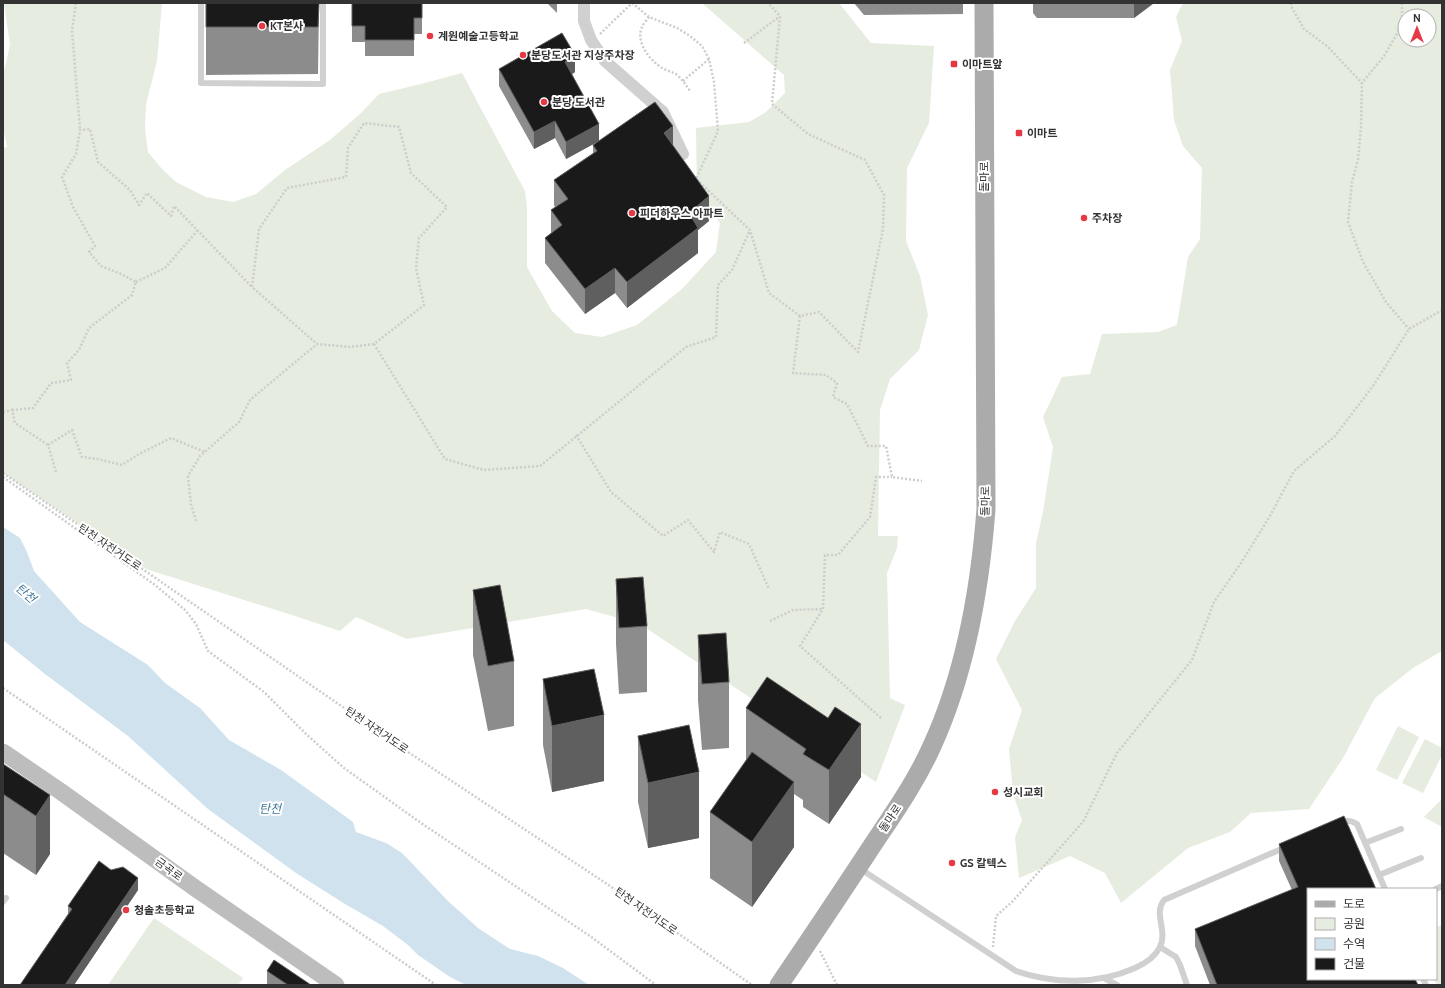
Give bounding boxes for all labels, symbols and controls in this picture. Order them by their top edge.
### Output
north arrow [1397,8,1437,48]
text: N [1413,11,1421,25]
place label: KT본사 [270,19,303,33]
marker: KT본사 [257,21,267,31]
place label: 계원예술고등학교 [438,29,519,43]
marker: 계원예술고등학교 [425,31,435,41]
place label: 분당도서관 지상주차장 [531,48,635,62]
marker: 분당도서관 지상주차장 [518,50,528,60]
place label: 이마트앞 [962,57,1002,71]
marker: 이마트앞 [949,59,959,69]
place label: 분당 도서관 [552,95,605,109]
marker: 분당 도서관 [539,97,549,107]
place label: 이마트 [1027,126,1057,140]
marker: 이마트 [1014,128,1024,138]
street label: 돌마로 [977,162,991,192]
place label: 피더하우스 아파트 [640,206,723,220]
marker: 피더하우스 아파트 [627,208,637,218]
place label: 주차장 [1092,211,1122,225]
marker: 주차장 [1079,213,1089,223]
street label: 돌마로 [978,486,992,516]
street label: 탄천 자전거도로 [76,521,144,573]
water label: 탄천 [13,580,41,607]
street label: 탄천 자전거도로 [343,704,411,756]
place label: 성시교회 [1003,785,1043,799]
marker: 성시교회 [990,787,1000,797]
water label: 탄천 [259,801,283,816]
street label: 돌마로 [876,801,904,835]
street label: 금곡로 [153,854,185,884]
place label: GS 칼텍스 [960,856,1007,870]
marker: GS 칼텍스 [947,858,957,868]
street label: 탄천 자전거도로 [612,884,680,938]
legend [1307,888,1437,980]
text: 도로 [1343,896,1365,911]
place label: 청솔초등학교 [134,903,195,917]
marker: 청솔초등학교 [121,905,131,915]
text: 공원 [1343,916,1365,931]
text: 수역 [1343,936,1365,951]
text: 건물 [1343,956,1365,971]

